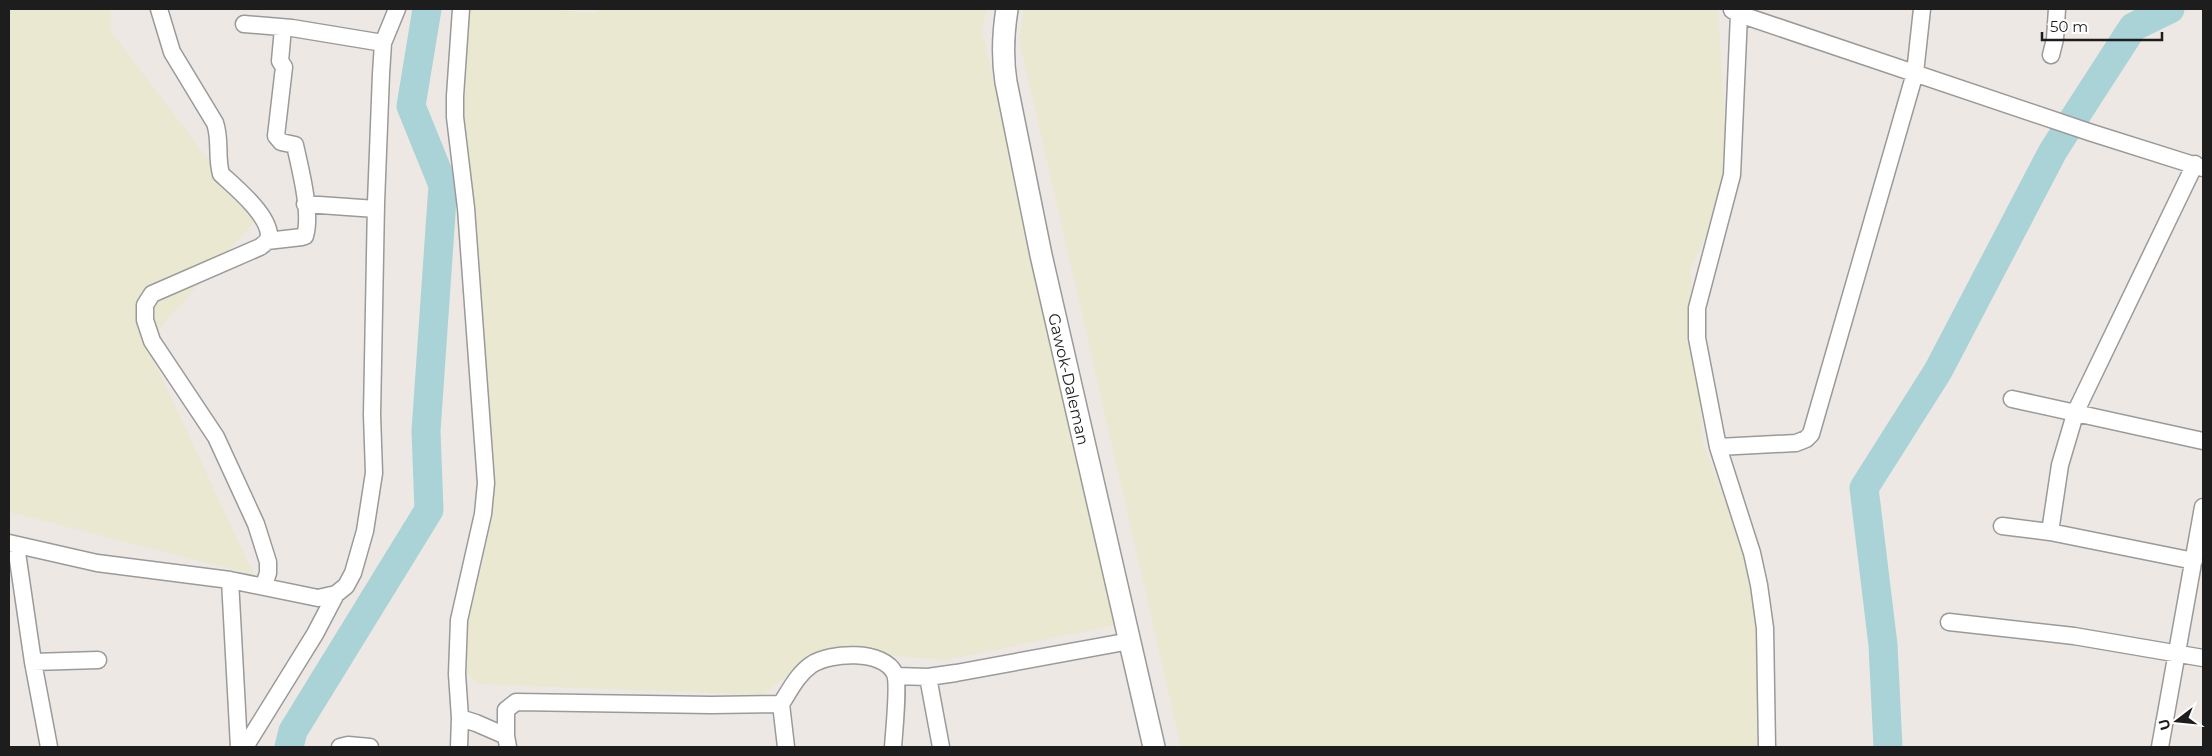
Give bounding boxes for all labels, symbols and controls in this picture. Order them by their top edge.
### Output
scale bar [2042,10,2162,42]
text: 50 m [2050,17,2088,36]
street label: Gawok-Daleman [1044,311,1093,447]
north arrow [2152,696,2202,746]
text: U [2154,717,2175,732]

